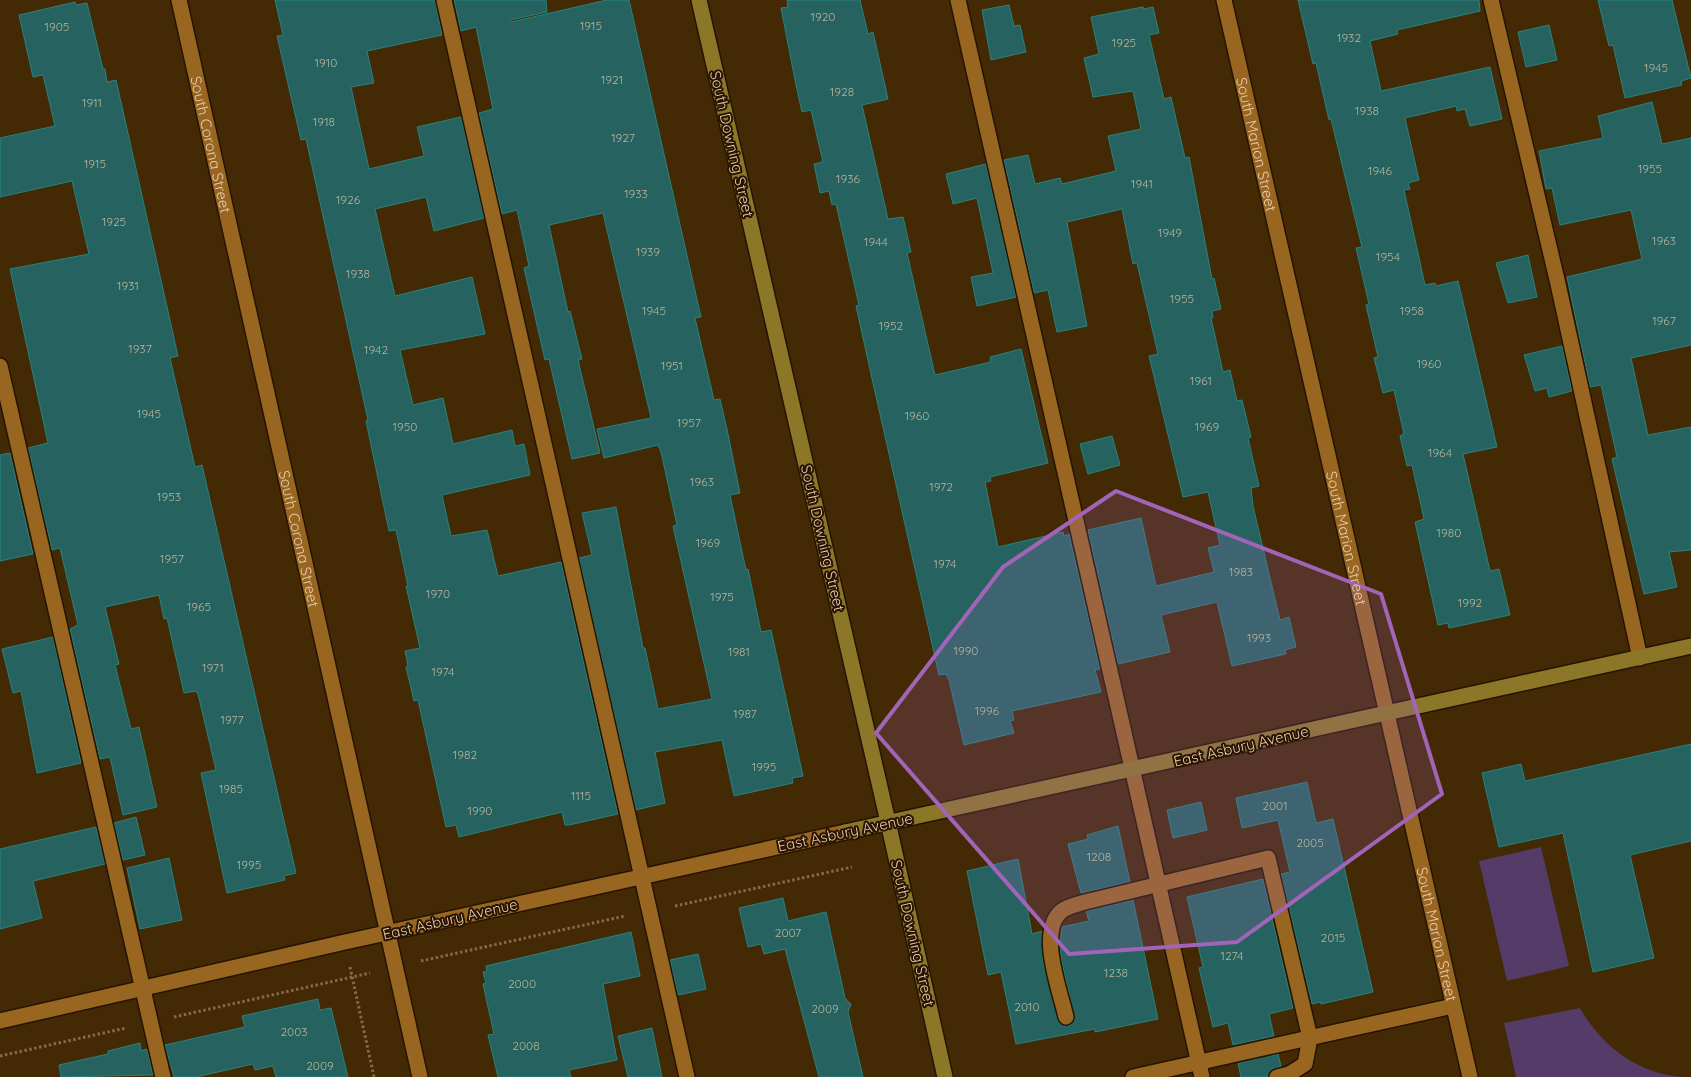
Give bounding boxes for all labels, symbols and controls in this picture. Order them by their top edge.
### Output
house number: 1920 [811,9,835,24]
house number: 1915 [580,18,602,33]
house number: 1905 [45,19,69,34]
house number: 1932 [1337,30,1361,45]
house number: 1925 [1112,35,1136,50]
house number: 1910 [315,55,337,70]
house number: 1945 [1644,60,1668,75]
street label: South Downing Street [706,69,758,219]
house number: 1921 [601,72,623,87]
street label: South Corona Street [187,74,236,215]
street label: South Marion Street [1232,75,1281,213]
house number: 1928 [830,84,854,99]
house number: 1911 [82,95,102,110]
house number: 1938 [1355,103,1379,118]
house number: 1918 [313,114,335,129]
house number: 1927 [611,130,635,145]
house number: 1915 [84,156,106,171]
house number: 1955 [1638,161,1662,176]
house number: 1946 [1368,163,1392,178]
house number: 1936 [836,171,860,186]
house number: 1941 [1131,176,1153,191]
house number: 1933 [624,186,648,201]
house number: 1926 [336,192,361,207]
house number: 1925 [102,214,126,229]
house number: 1949 [1158,225,1182,240]
house number: 1963 [1652,233,1676,248]
house number: 1944 [864,234,888,249]
house number: 1939 [636,244,660,259]
house number: 1954 [1376,249,1400,264]
house number: 1938 [346,266,370,281]
house number: 1931 [117,278,139,293]
house number: 1955 [1170,291,1194,306]
house number: 1945 [642,303,666,318]
house number: 1958 [1400,303,1424,318]
house number: 1967 [1652,313,1676,328]
house number: 1952 [879,318,904,333]
house number: 1937 [128,341,152,356]
house number: 1942 [364,342,388,357]
house number: 1960 [1417,356,1441,371]
house number: 1951 [661,358,683,373]
house number: 1961 [1190,373,1212,388]
house number: 1945 [137,406,161,421]
house number: 1960 [905,408,929,423]
house number: 1957 [677,415,701,430]
house number: 1950 [393,419,417,434]
house number: 1969 [1195,419,1219,434]
house number: 1964 [1428,445,1452,460]
street label: South Downing Street [797,463,849,613]
street label: South Corona Street [275,468,324,609]
street label: South Marion Street [1322,469,1371,607]
house number: 1963 [690,474,714,489]
house number: 1972 [929,479,953,494]
house number: 1953 [157,489,181,504]
house number: 1980 [1437,525,1461,540]
house number: 1969 [696,535,720,550]
house number: 1957 [160,551,184,566]
house number: 1974 [934,556,956,571]
house number: 1983 [1229,564,1253,579]
house number: 1970 [426,586,450,601]
house number: 1975 [710,589,734,604]
house number: 1992 [1458,595,1483,610]
house number: 1965 [187,599,211,614]
house number: 1993 [1247,630,1271,645]
house number: 1990 [954,643,978,658]
house number: 1981 [728,644,750,659]
house number: 1971 [202,660,224,675]
house number: 1974 [432,664,454,679]
house number: 1996 [975,703,1000,718]
house number: 1987 [733,706,757,721]
house number: 1977 [220,712,244,727]
street label: East Asbury Avenue [1172,721,1310,771]
house number: 1982 [453,747,477,762]
house number: 1995 [752,759,776,774]
house number: 1985 [219,781,243,796]
house number: 1115 [571,788,591,803]
house number: 2001 [1262,798,1288,813]
house number: 1990 [468,803,492,818]
street label: East Asbury Avenue [776,808,914,856]
house number: 2005 [1296,835,1324,850]
house number: 1208 [1087,849,1111,864]
house number: 1995 [237,857,261,872]
street label: South Downing Street [887,858,939,1008]
street label: South Marion Street [1413,865,1462,1003]
street label: East Asbury Avenue [381,894,519,944]
house number: 2007 [775,925,801,940]
house number: 2015 [1321,930,1345,945]
house number: 1274 [1221,948,1243,963]
house number: 1238 [1104,965,1128,980]
house number: 2000 [508,976,536,991]
house number: 2010 [1014,999,1040,1014]
house number: 2009 [811,1001,839,1016]
house number: 2003 [280,1024,308,1039]
house number: 2008 [512,1038,540,1053]
house number: 2009 [306,1058,334,1073]

